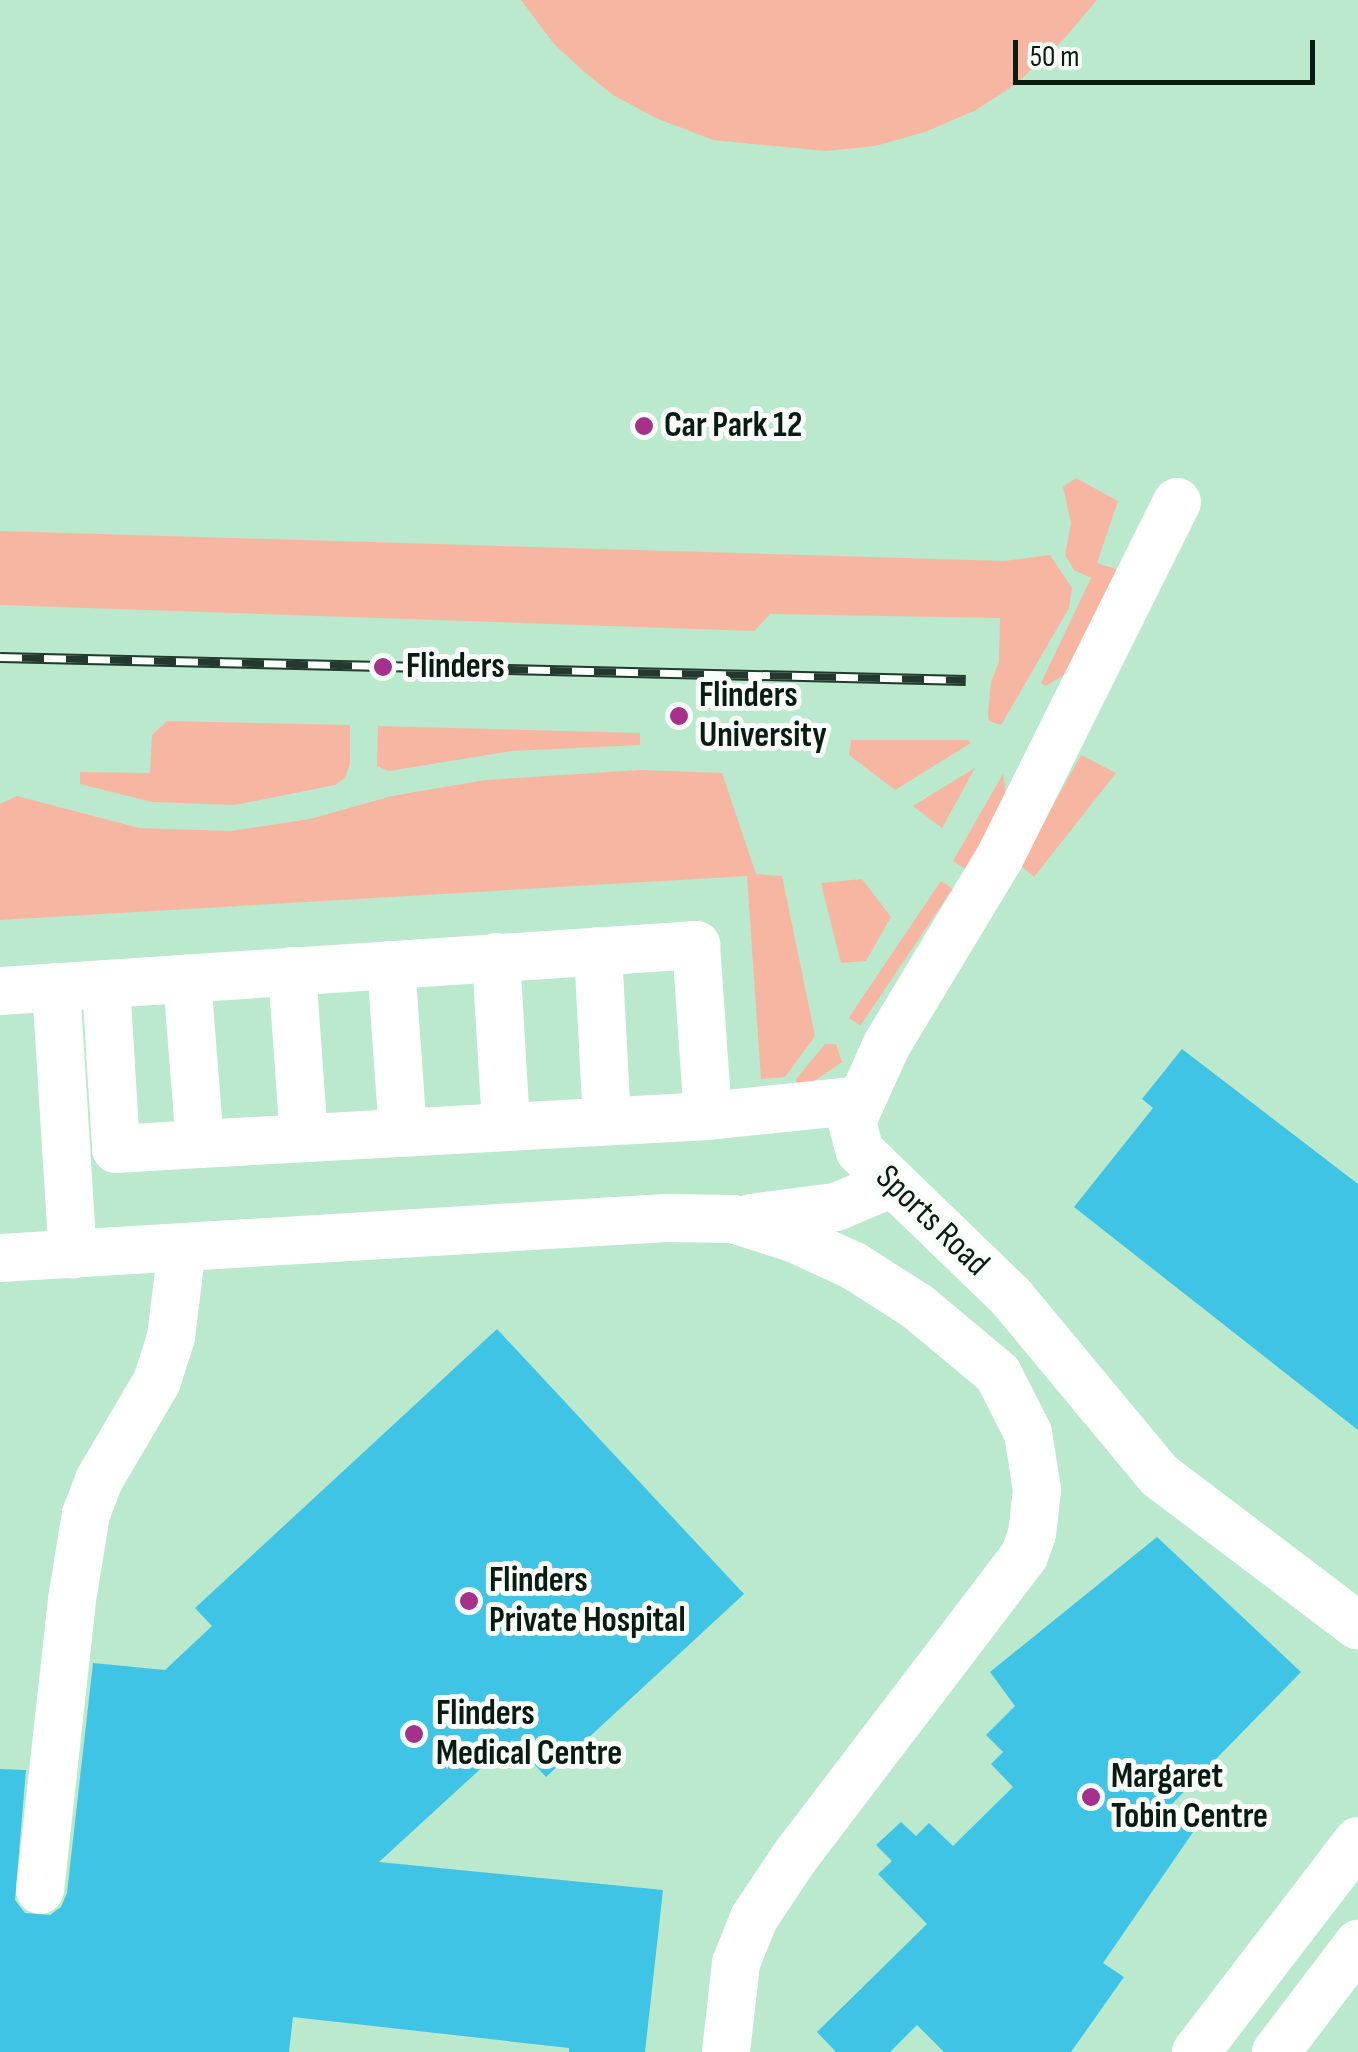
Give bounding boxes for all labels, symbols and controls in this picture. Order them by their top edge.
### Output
scale bar [1018,20,1320,82]
text: 50 m [1030,39,1079,75]
place label: Car Park 12 [664,405,802,447]
marker: Car Park 12 [633,415,655,437]
place label: Flinders [406,646,505,688]
marker: Flinders [370,654,396,680]
place label: Flinders University [699,675,827,757]
marker: Flinders University [668,705,690,727]
street label: Sports Road [867,1157,997,1285]
place label: Flinders Private Hospital [489,1560,685,1642]
marker: Flinders Private Hospital [458,1590,480,1612]
place label: Flinders Medical Centre [436,1693,622,1775]
marker: Flinders Medical Centre [401,1721,427,1747]
place label: Margaret Tobin Centre [1111,1756,1268,1838]
marker: Margaret Tobin Centre [1080,1786,1102,1808]

